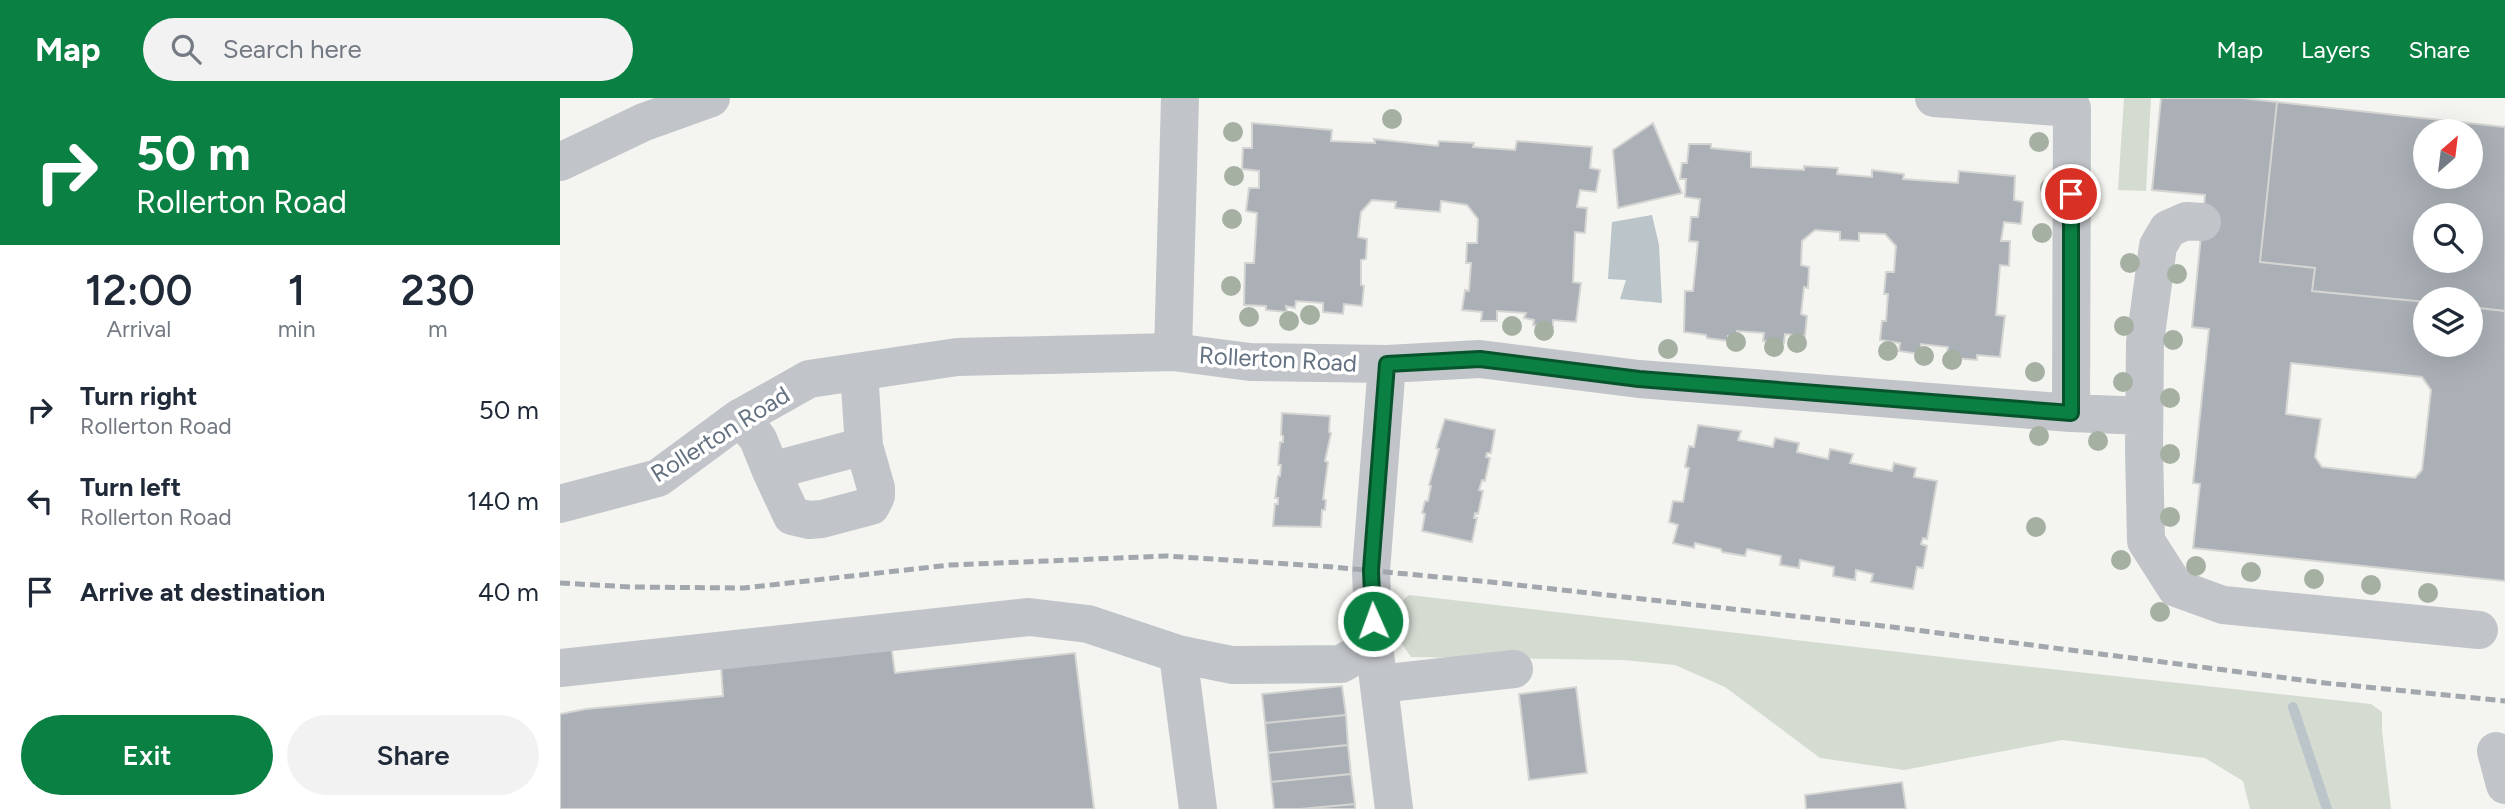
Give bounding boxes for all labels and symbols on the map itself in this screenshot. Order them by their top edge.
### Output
north arrow [2413,119,2483,189]
pin [2041,164,2101,224]
street label: Rollerton Road [1198,340,1358,378]
street label: Rollerton Road [645,380,795,488]
position arrow [1336,584,1410,658]

